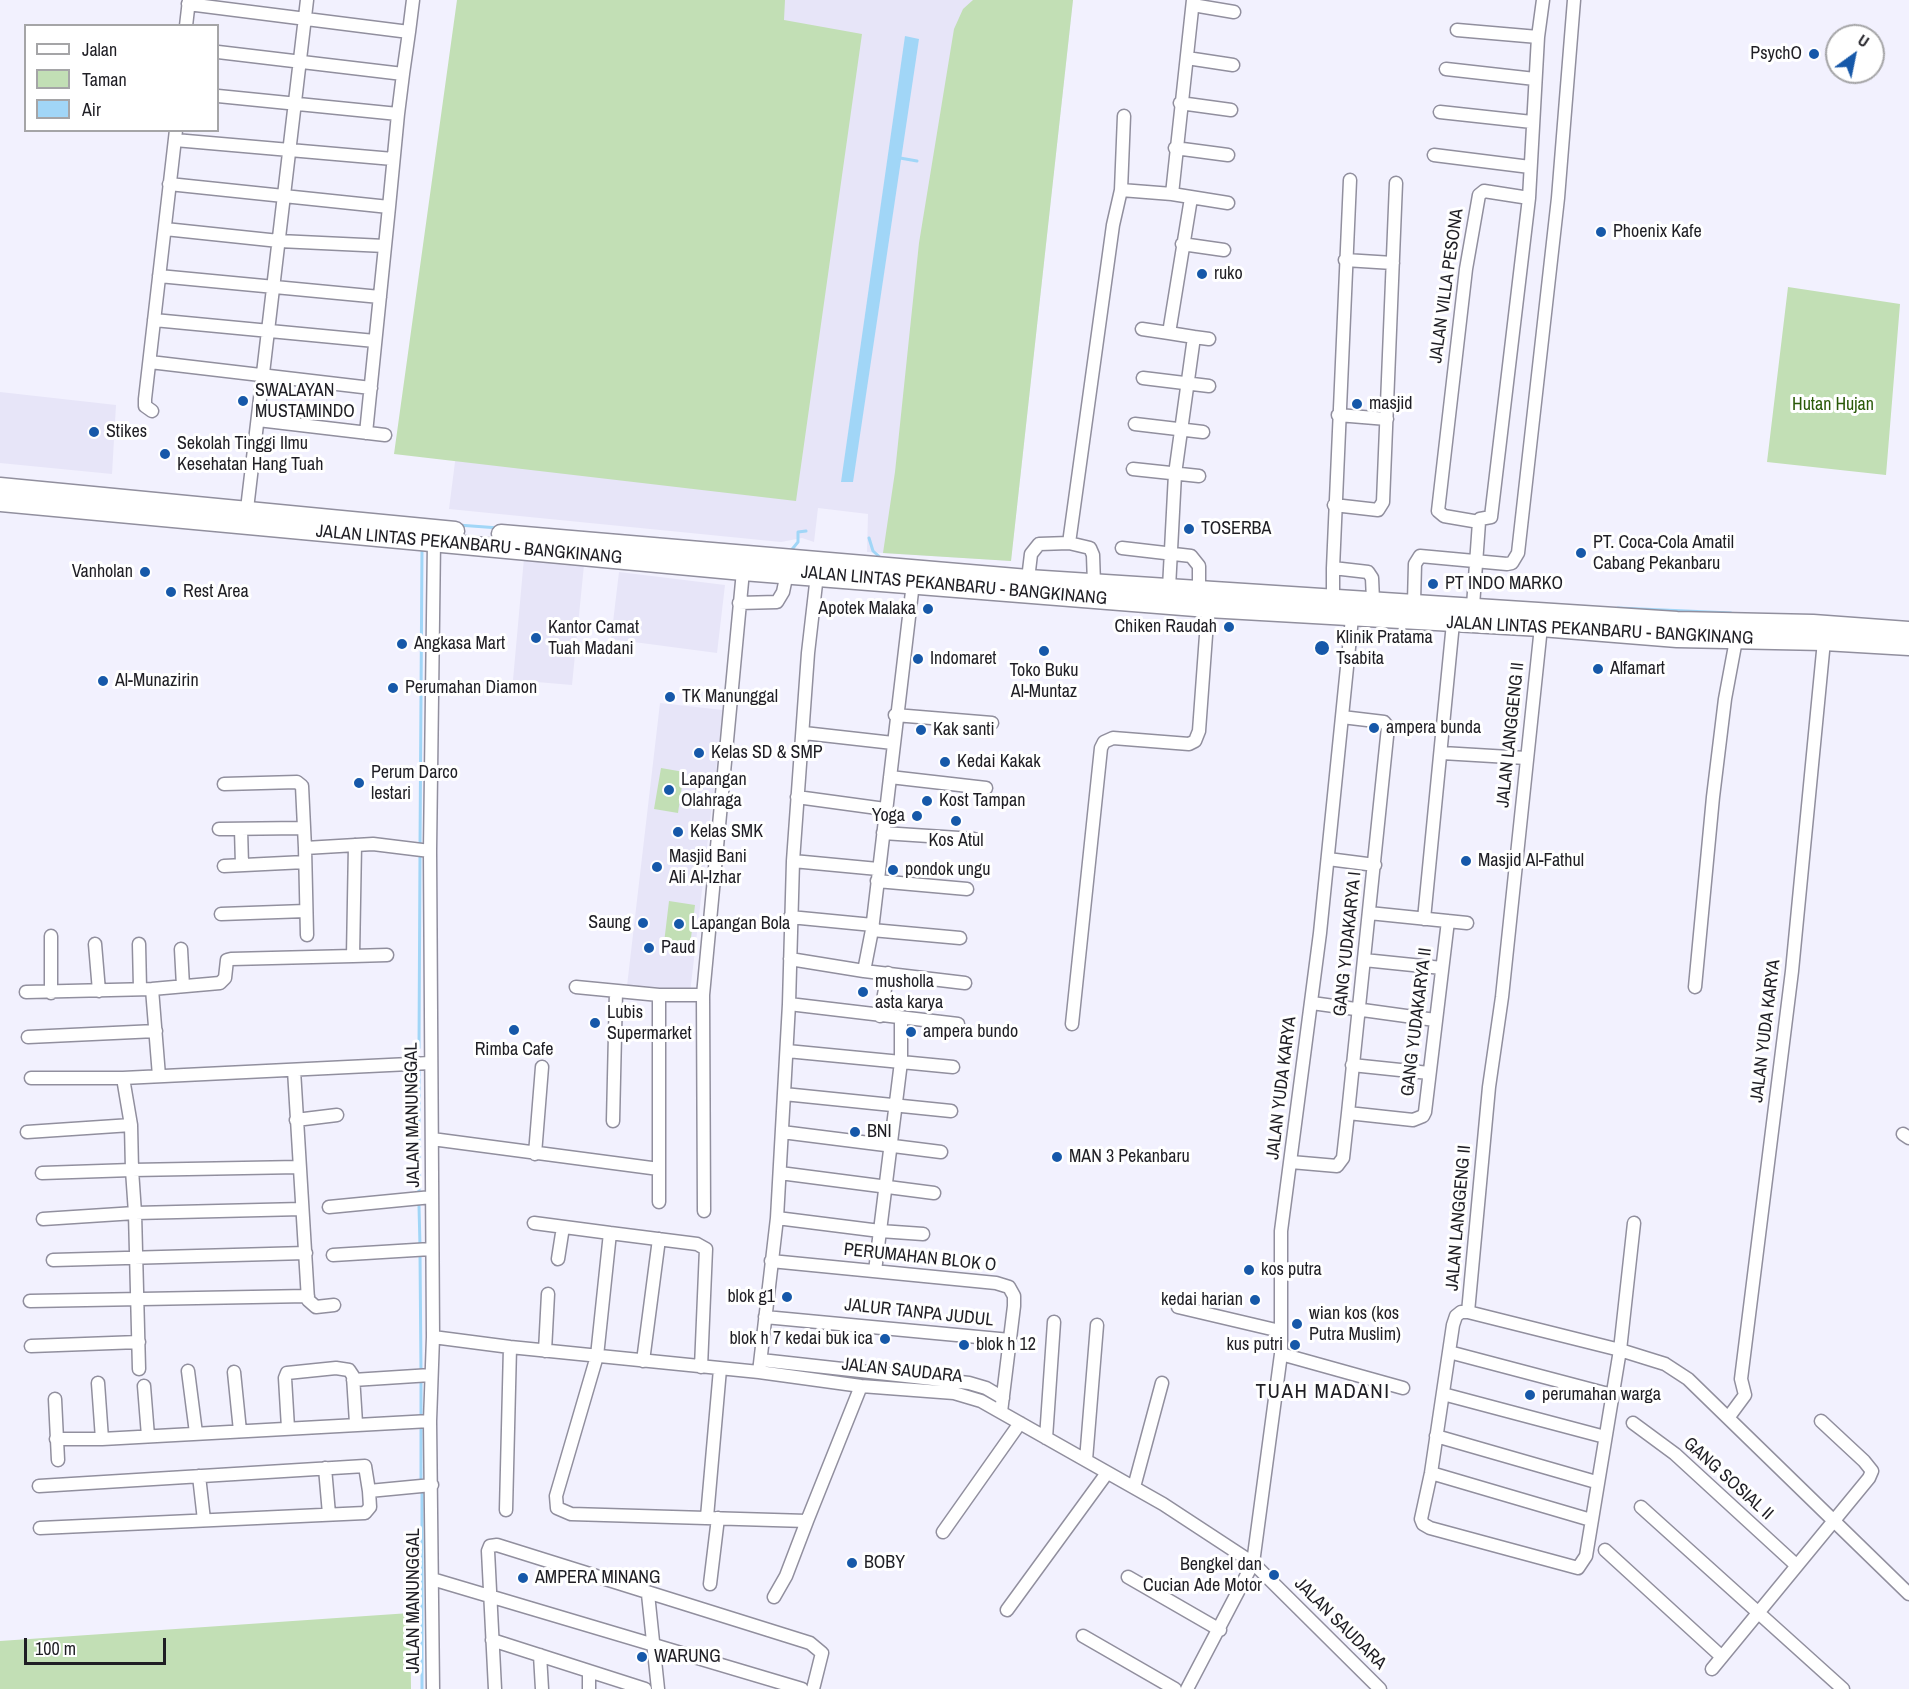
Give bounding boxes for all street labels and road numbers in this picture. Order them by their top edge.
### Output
street label: JALAN VILLA PESONA [1425,207,1469,365]
street label: JALAN LINTAS PEKANBARU - BANGKINANG [315,521,623,569]
street label: JALAN LINTAS PEKANBARU - BANGKINANG [800,562,1108,610]
street label: JALAN LINTAS PEKANBARU - BANGKINANG [1446,612,1754,650]
street label: JALAN LANGGENG II [1493,661,1529,809]
street label: GANG YUDAKARYA I [1330,871,1366,1017]
street label: GANG YUDAKARYA II [1397,946,1437,1098]
street label: JALAN YUDA KARYA [1747,958,1785,1104]
street label: JALAN YUDA KARYA [1263,1015,1301,1161]
street label: JALAN MANUNGGAL [401,1042,425,1188]
street label: JALAN LANGGENG II [1442,1144,1476,1292]
street label: PERUMAHAN BLOK O [843,1239,997,1277]
street label: JALUR TANPA JUDUL [843,1294,995,1332]
street label: JALAN SAUDARA [841,1354,963,1388]
street label: GANG SOSIAL II [1679,1433,1777,1525]
street label: JALAN MANUNGGAL [403,1528,425,1674]
street label: JALAN SAUDARA [1289,1573,1391,1675]

